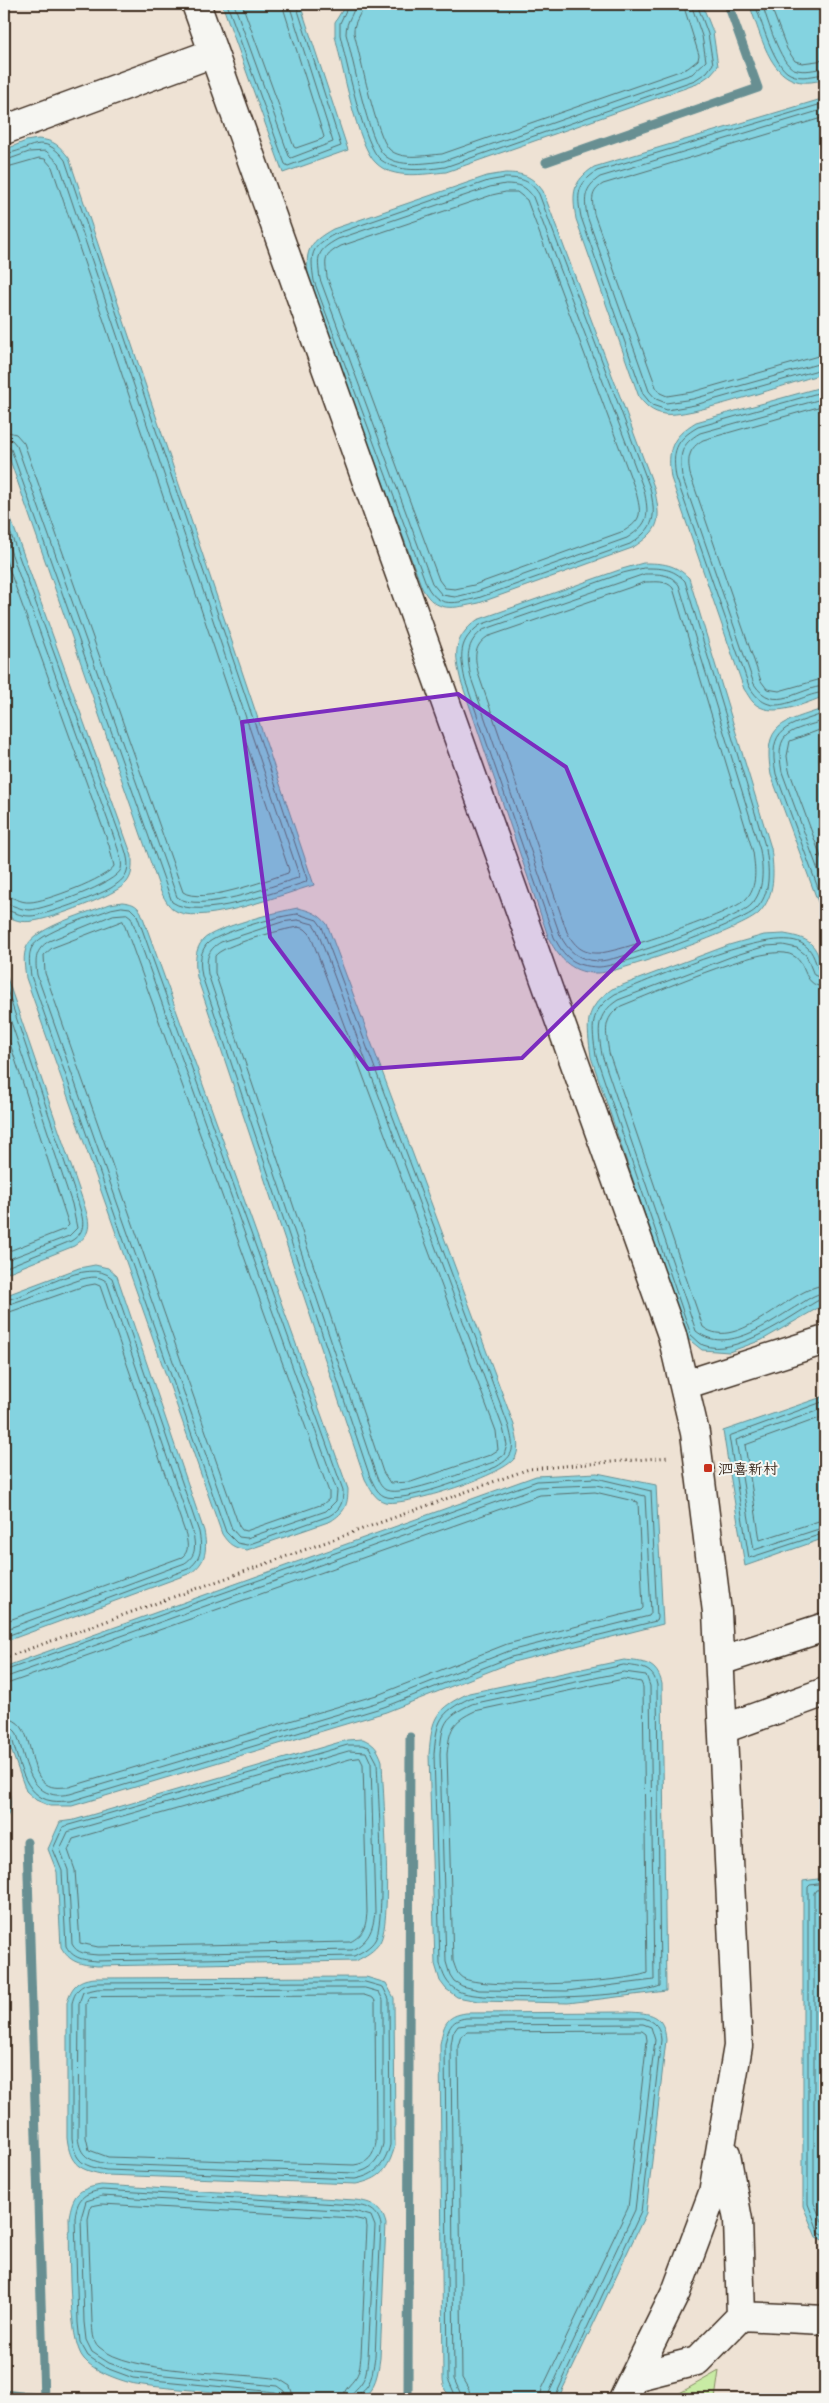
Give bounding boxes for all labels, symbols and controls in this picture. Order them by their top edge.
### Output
place label: 泗喜新村 [718,1458,778,1479]
marker: 泗喜新村 [702,1462,714,1474]

